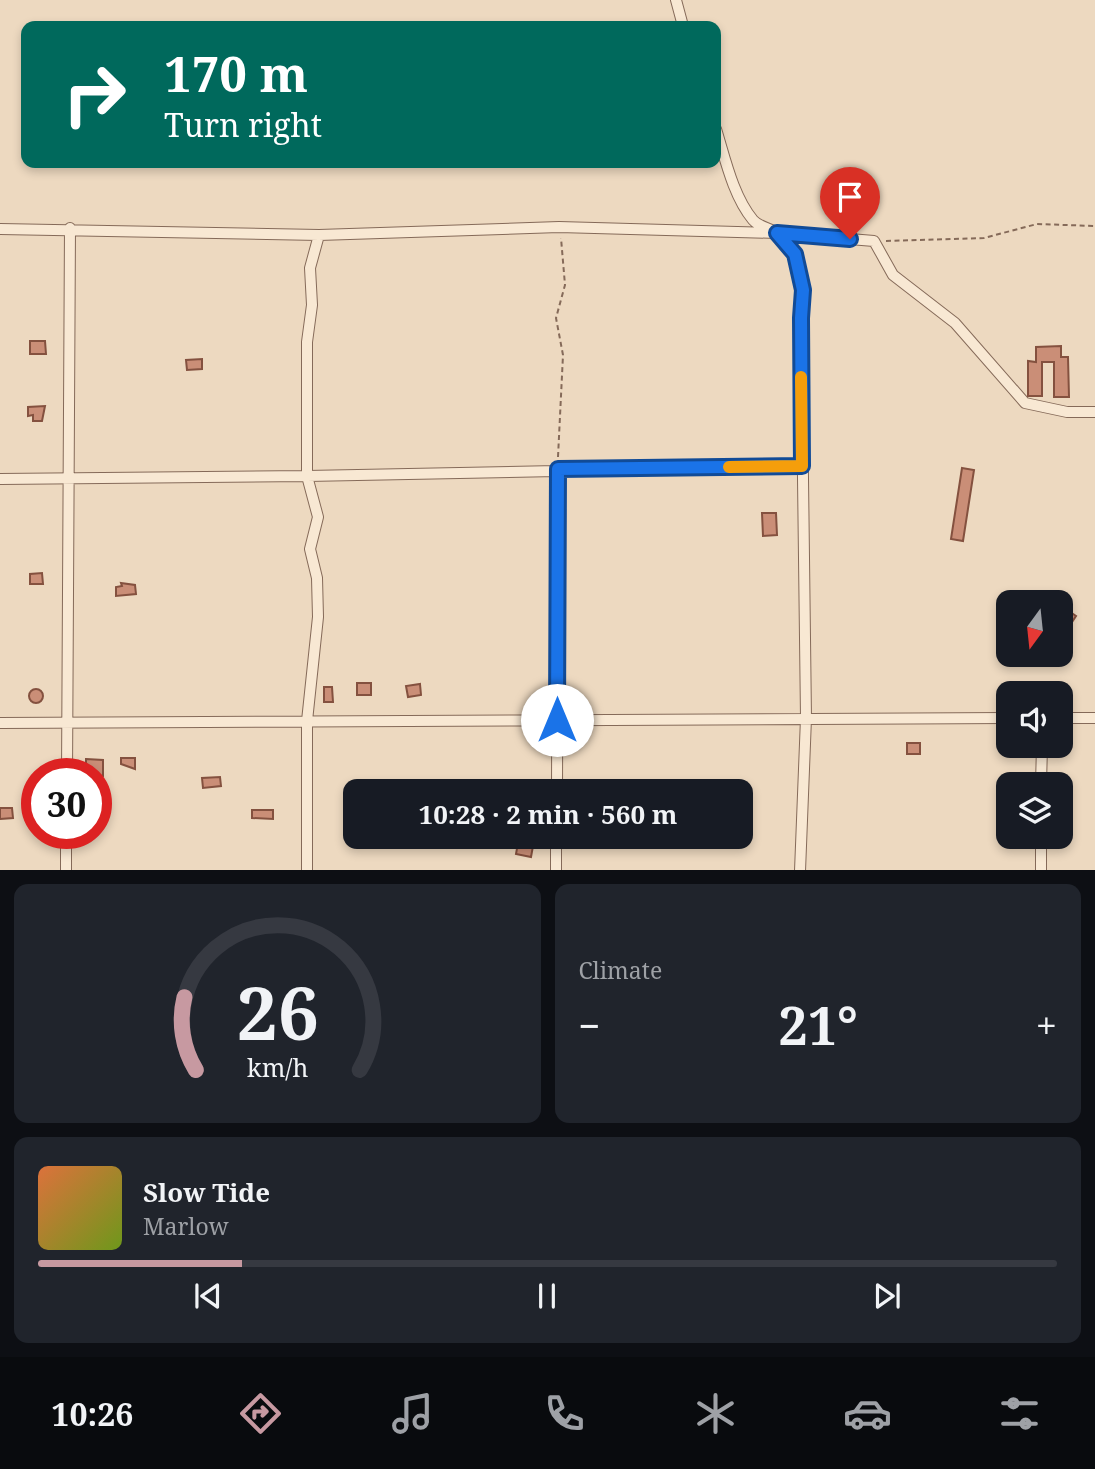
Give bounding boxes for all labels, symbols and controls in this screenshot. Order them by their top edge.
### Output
text: 170 m [164,40,308,106]
icon: right [49,49,140,140]
text: Turn right [164,103,322,146]
pin [820,167,880,239]
icon: arrive [831,178,869,216]
north arrow [996,590,1073,667]
map controls [996,590,1073,849]
button: sound [996,681,1073,758]
position arrow [520,683,594,757]
speed limit sign: 30 [21,758,112,849]
button: layers [996,772,1073,849]
text: 10:28 · 2 min · 560 m [418,796,678,832]
text: Climate [579,954,662,986]
text: 26 [236,962,318,1061]
text: 21° [778,989,858,1060]
text: − [579,999,601,1051]
text: + [1036,999,1057,1051]
text: km/h [247,1049,308,1083]
text: Slow Tide [143,1174,270,1210]
text: Marlow [143,1210,229,1242]
icon: previous [189,1277,227,1315]
icon: pause [528,1277,566,1315]
icon: next [868,1277,906,1315]
icon: directions [236,1389,285,1438]
icon: music [388,1389,437,1438]
icon: phone [540,1389,589,1438]
icon: climate [691,1389,740,1438]
icon: car [843,1389,892,1438]
icon: filters [995,1389,1044,1438]
text: 10:26 [51,1392,133,1435]

